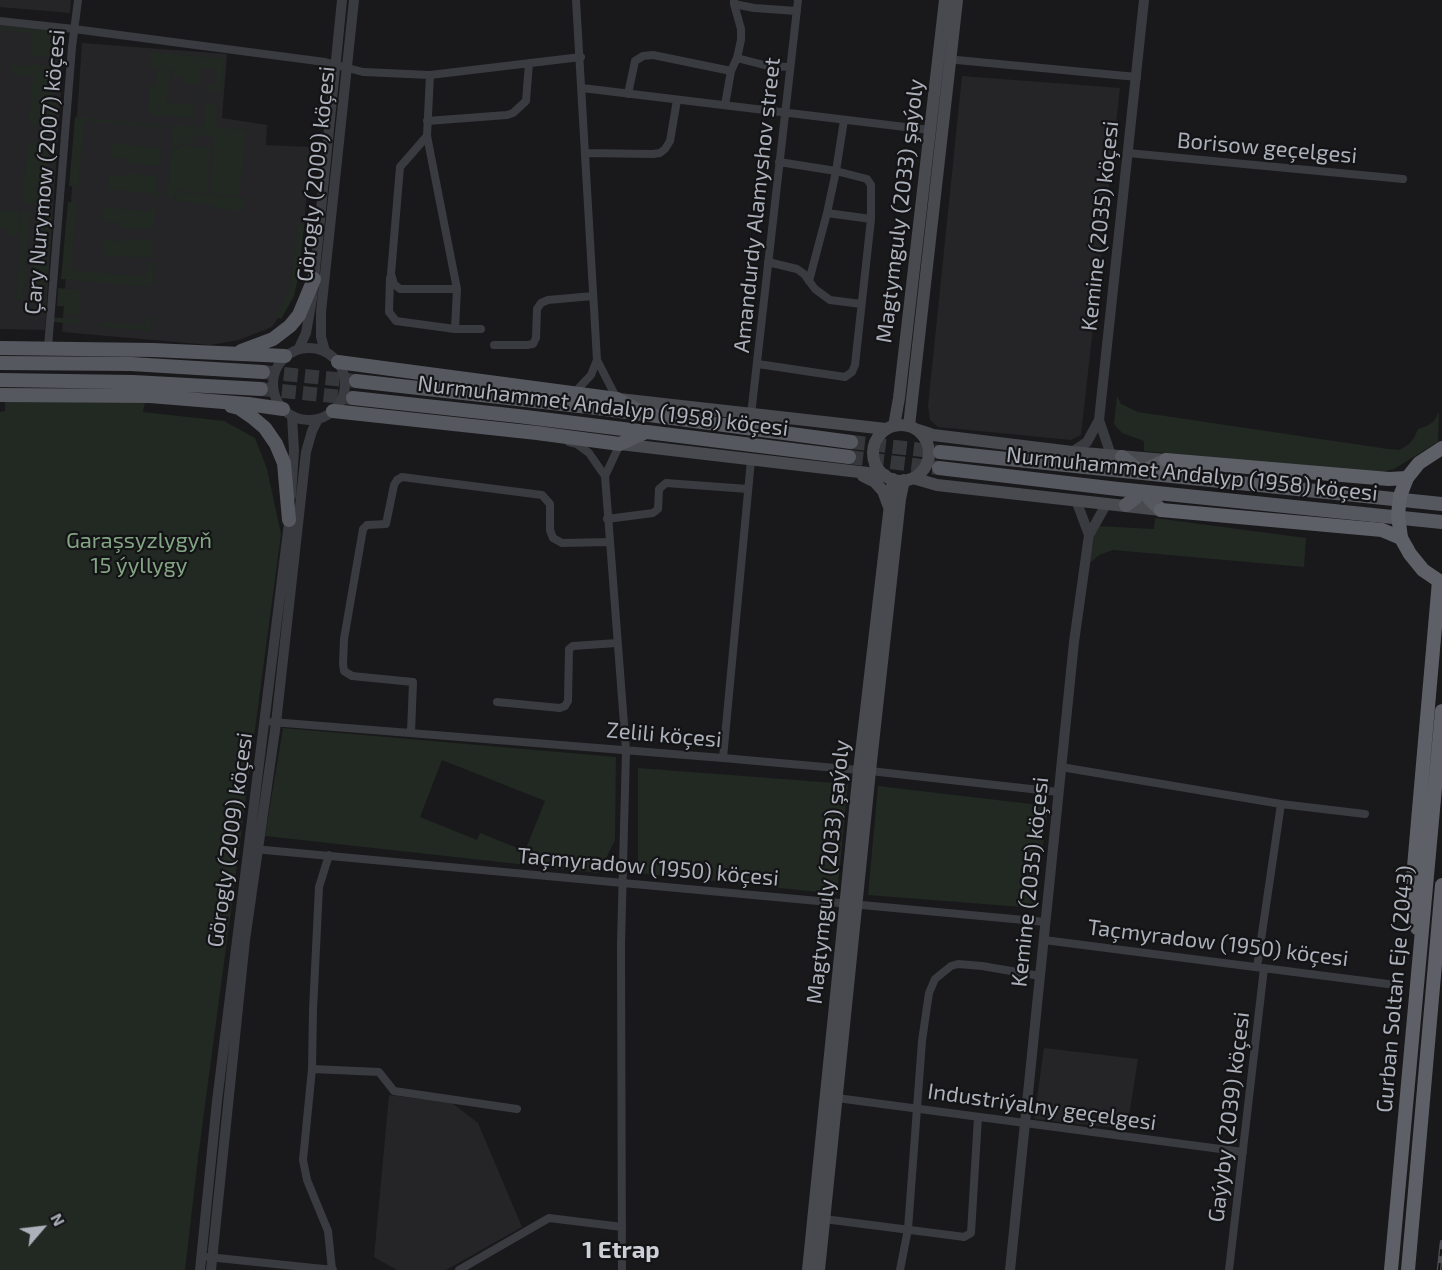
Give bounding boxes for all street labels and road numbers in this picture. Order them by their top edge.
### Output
street label: Çary Nurymow (2007) köçesi [19,28,71,316]
street label: Amandurdy Alamyshov street [728,56,786,354]
street label: Görogly (2009) köçesi [292,65,340,283]
street label: Magtymguly (2033) şaýoly [871,78,929,344]
street label: Kemine (2035) köçesi [1076,120,1124,332]
street label: Borisow geçelgesi [1176,127,1358,169]
street label: Nurmuhammet Andalyp (1958) köçesi [416,370,790,442]
street label: Nurmuhammet Andalyp (1958) köçesi [1005,441,1379,507]
street label: Zelili köçesi [605,717,723,753]
street label: Görogly (2009) köçesi [202,731,258,949]
street label: Magtymguly (2033) şaýoly [801,739,855,1005]
street label: Kemine (2035) köçesi [1006,776,1054,988]
street label: Taçmyradow (1950) köçesi [516,842,780,892]
street label: Gurban Soltan Eje (2043) [1371,864,1419,1114]
street label: Taçmyradow (1950) köçesi [1086,914,1350,972]
street label: Gaýyby (2039) köçesi [1203,1010,1255,1224]
street label: Industriýalny geçelgesi [926,1078,1158,1136]

